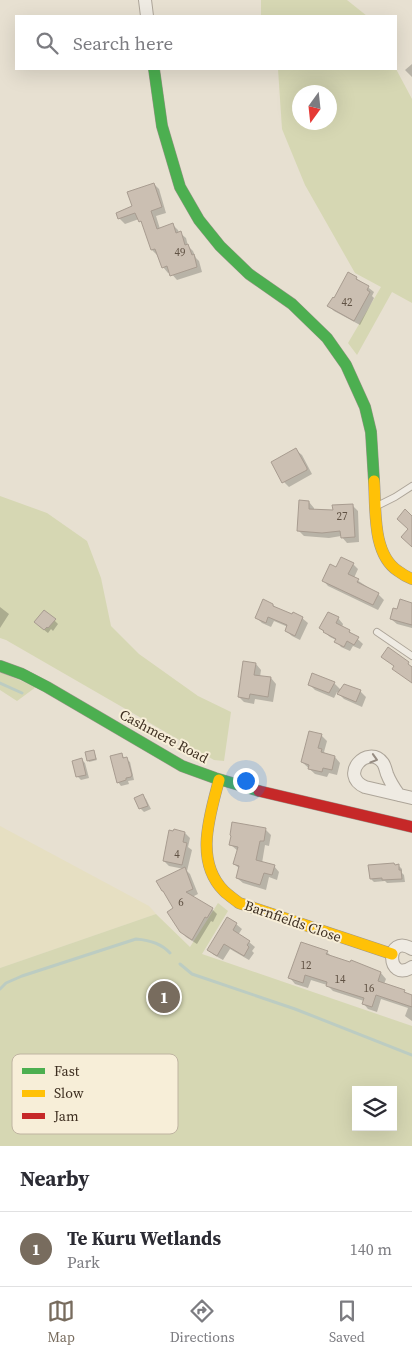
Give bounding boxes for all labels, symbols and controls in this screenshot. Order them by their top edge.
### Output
search box [15,15,397,70]
icon: search [33,29,61,57]
text: Search here [73,30,173,56]
north arrow [292,85,337,130]
house number: 49 [175,245,186,260]
house number: 42 [342,295,353,310]
house number: 27 [337,509,348,524]
street label: Cashmere Road [116,704,212,768]
one-way arrow [369,754,378,764]
your location [233,768,259,794]
house number: 4 [174,847,180,862]
house number: 6 [178,895,184,910]
street label: Barnfields Close [242,895,344,947]
house number: 12 [301,958,312,973]
house number: 14 [335,972,346,987]
pin: 1 [148,978,180,1016]
house number: 16 [364,981,375,996]
legend [12,1054,178,1134]
text: Fast [54,1061,80,1081]
text: Slow [54,1083,84,1103]
map controls [352,1086,397,1131]
button: layers [352,1086,397,1131]
text: Jam [53,1106,79,1126]
text: Nearby [20,1164,90,1193]
text: Te Kuru Wetlands [67,1225,221,1251]
text: 1 [32,1238,40,1260]
text: 140 m [350,1238,392,1260]
text: Park [67,1251,100,1273]
tab: Map [47,1297,75,1347]
tab: Directions [170,1297,234,1347]
tab: Saved [329,1297,365,1347]

